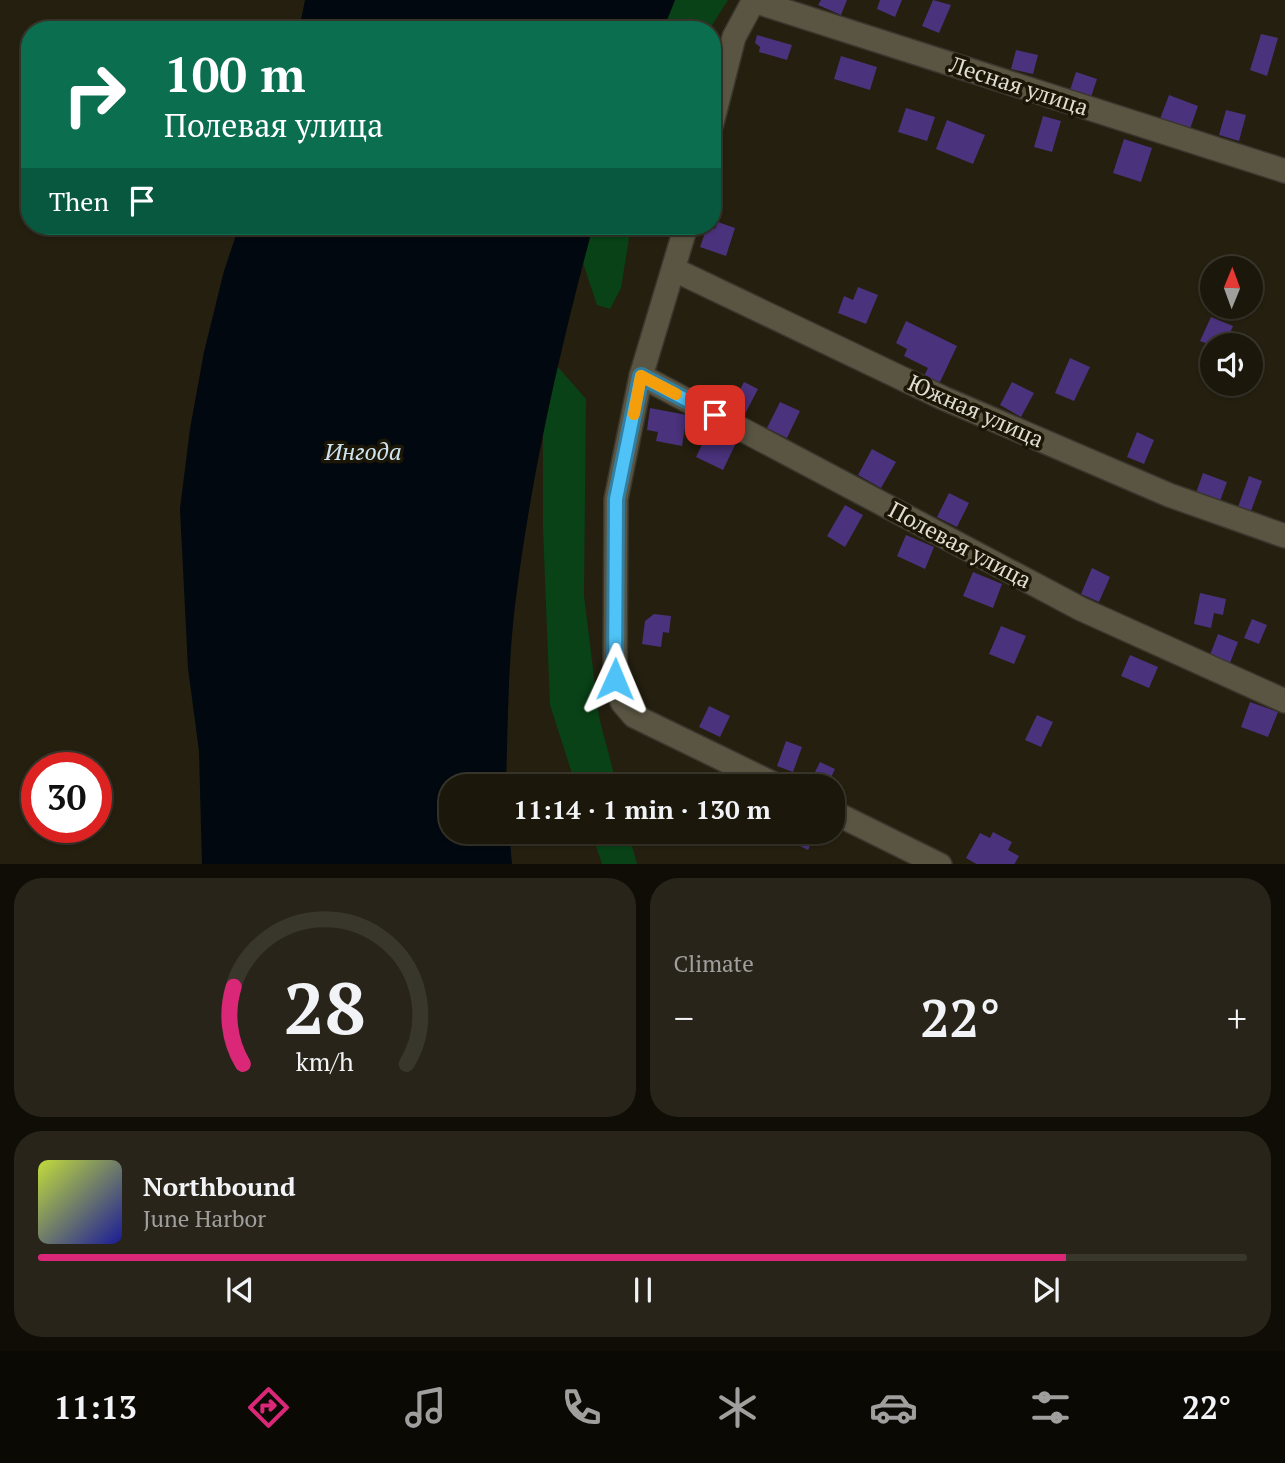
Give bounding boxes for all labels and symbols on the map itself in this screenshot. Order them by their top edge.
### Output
street label: Лесная улица [945,48,1093,123]
north arrow [1200,256,1264,318]
street label: Южная улица [904,367,1049,454]
pin [685,385,745,445]
water label: Ингода [323,435,402,467]
street label: Полевая улица [883,494,1037,595]
position arrow [578,642,652,716]
speed limit sign: 30 [21,752,112,843]

